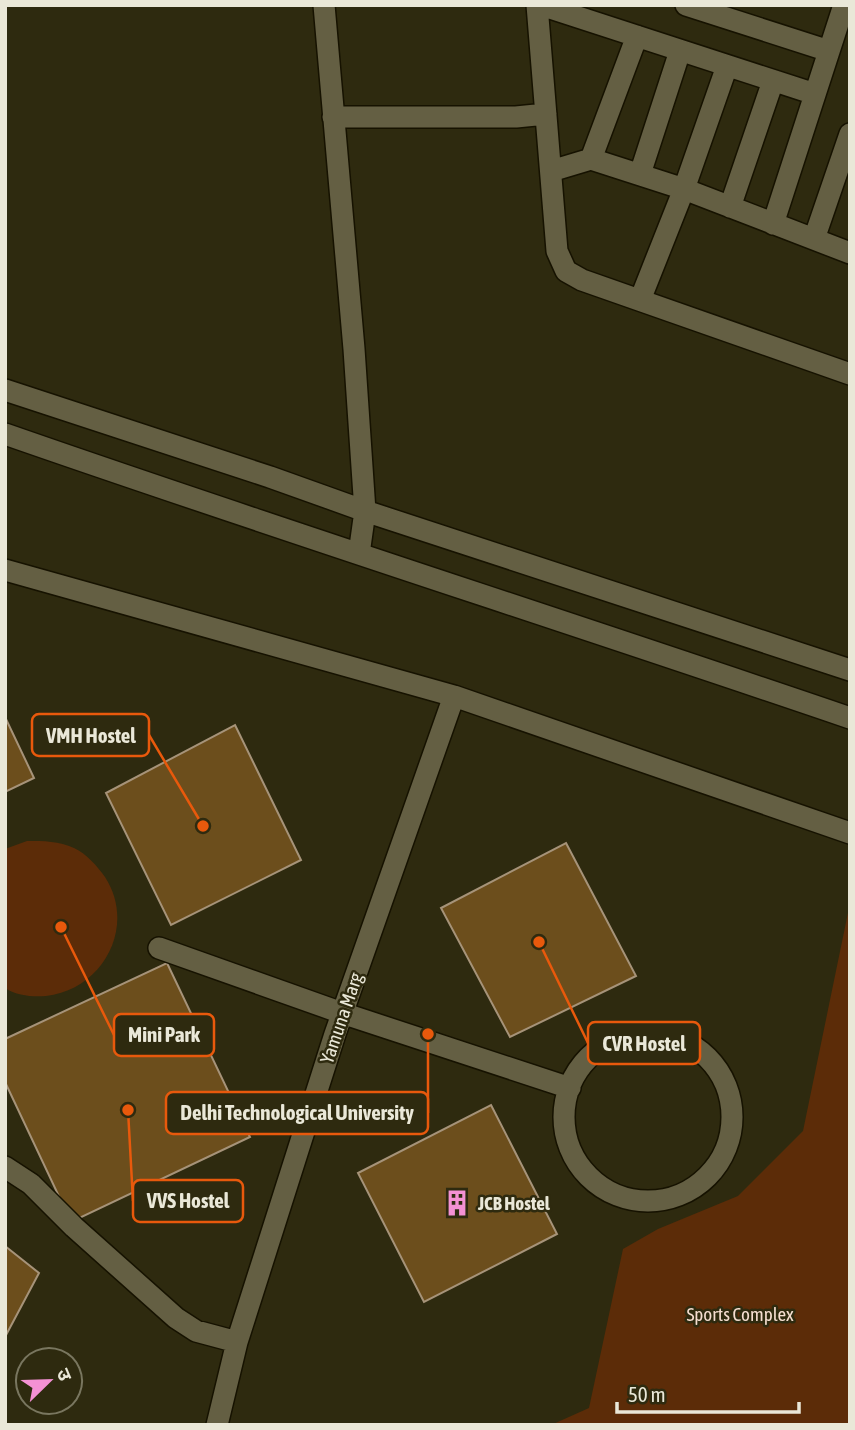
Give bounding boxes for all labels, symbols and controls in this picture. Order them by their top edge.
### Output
callout: VMH Hostel [32,714,149,756]
text: VMH Hostel [45,723,136,747]
street label: Yamuna Marg [315,969,367,1066]
callout: Mini Park [114,1014,214,1056]
text: Mini Park [128,1022,201,1046]
callout: CVR Hostel [588,1022,700,1064]
text: CVR Hostel [602,1031,686,1055]
callout: Delhi Technological University [166,1092,428,1134]
text: Delhi Technological University [180,1100,414,1124]
callout: VVS Hostel [133,1180,243,1222]
text: VVS Hostel [146,1188,230,1212]
building icon: JCB Hostel [442,1188,472,1218]
place label: JCB Hostel [477,1192,551,1214]
park label: Sports Complex [686,1303,794,1325]
north arrow [14,1346,84,1416]
text: उ [52,1365,77,1385]
scale bar [617,1370,799,1414]
text: 50 m [628,1382,666,1406]

